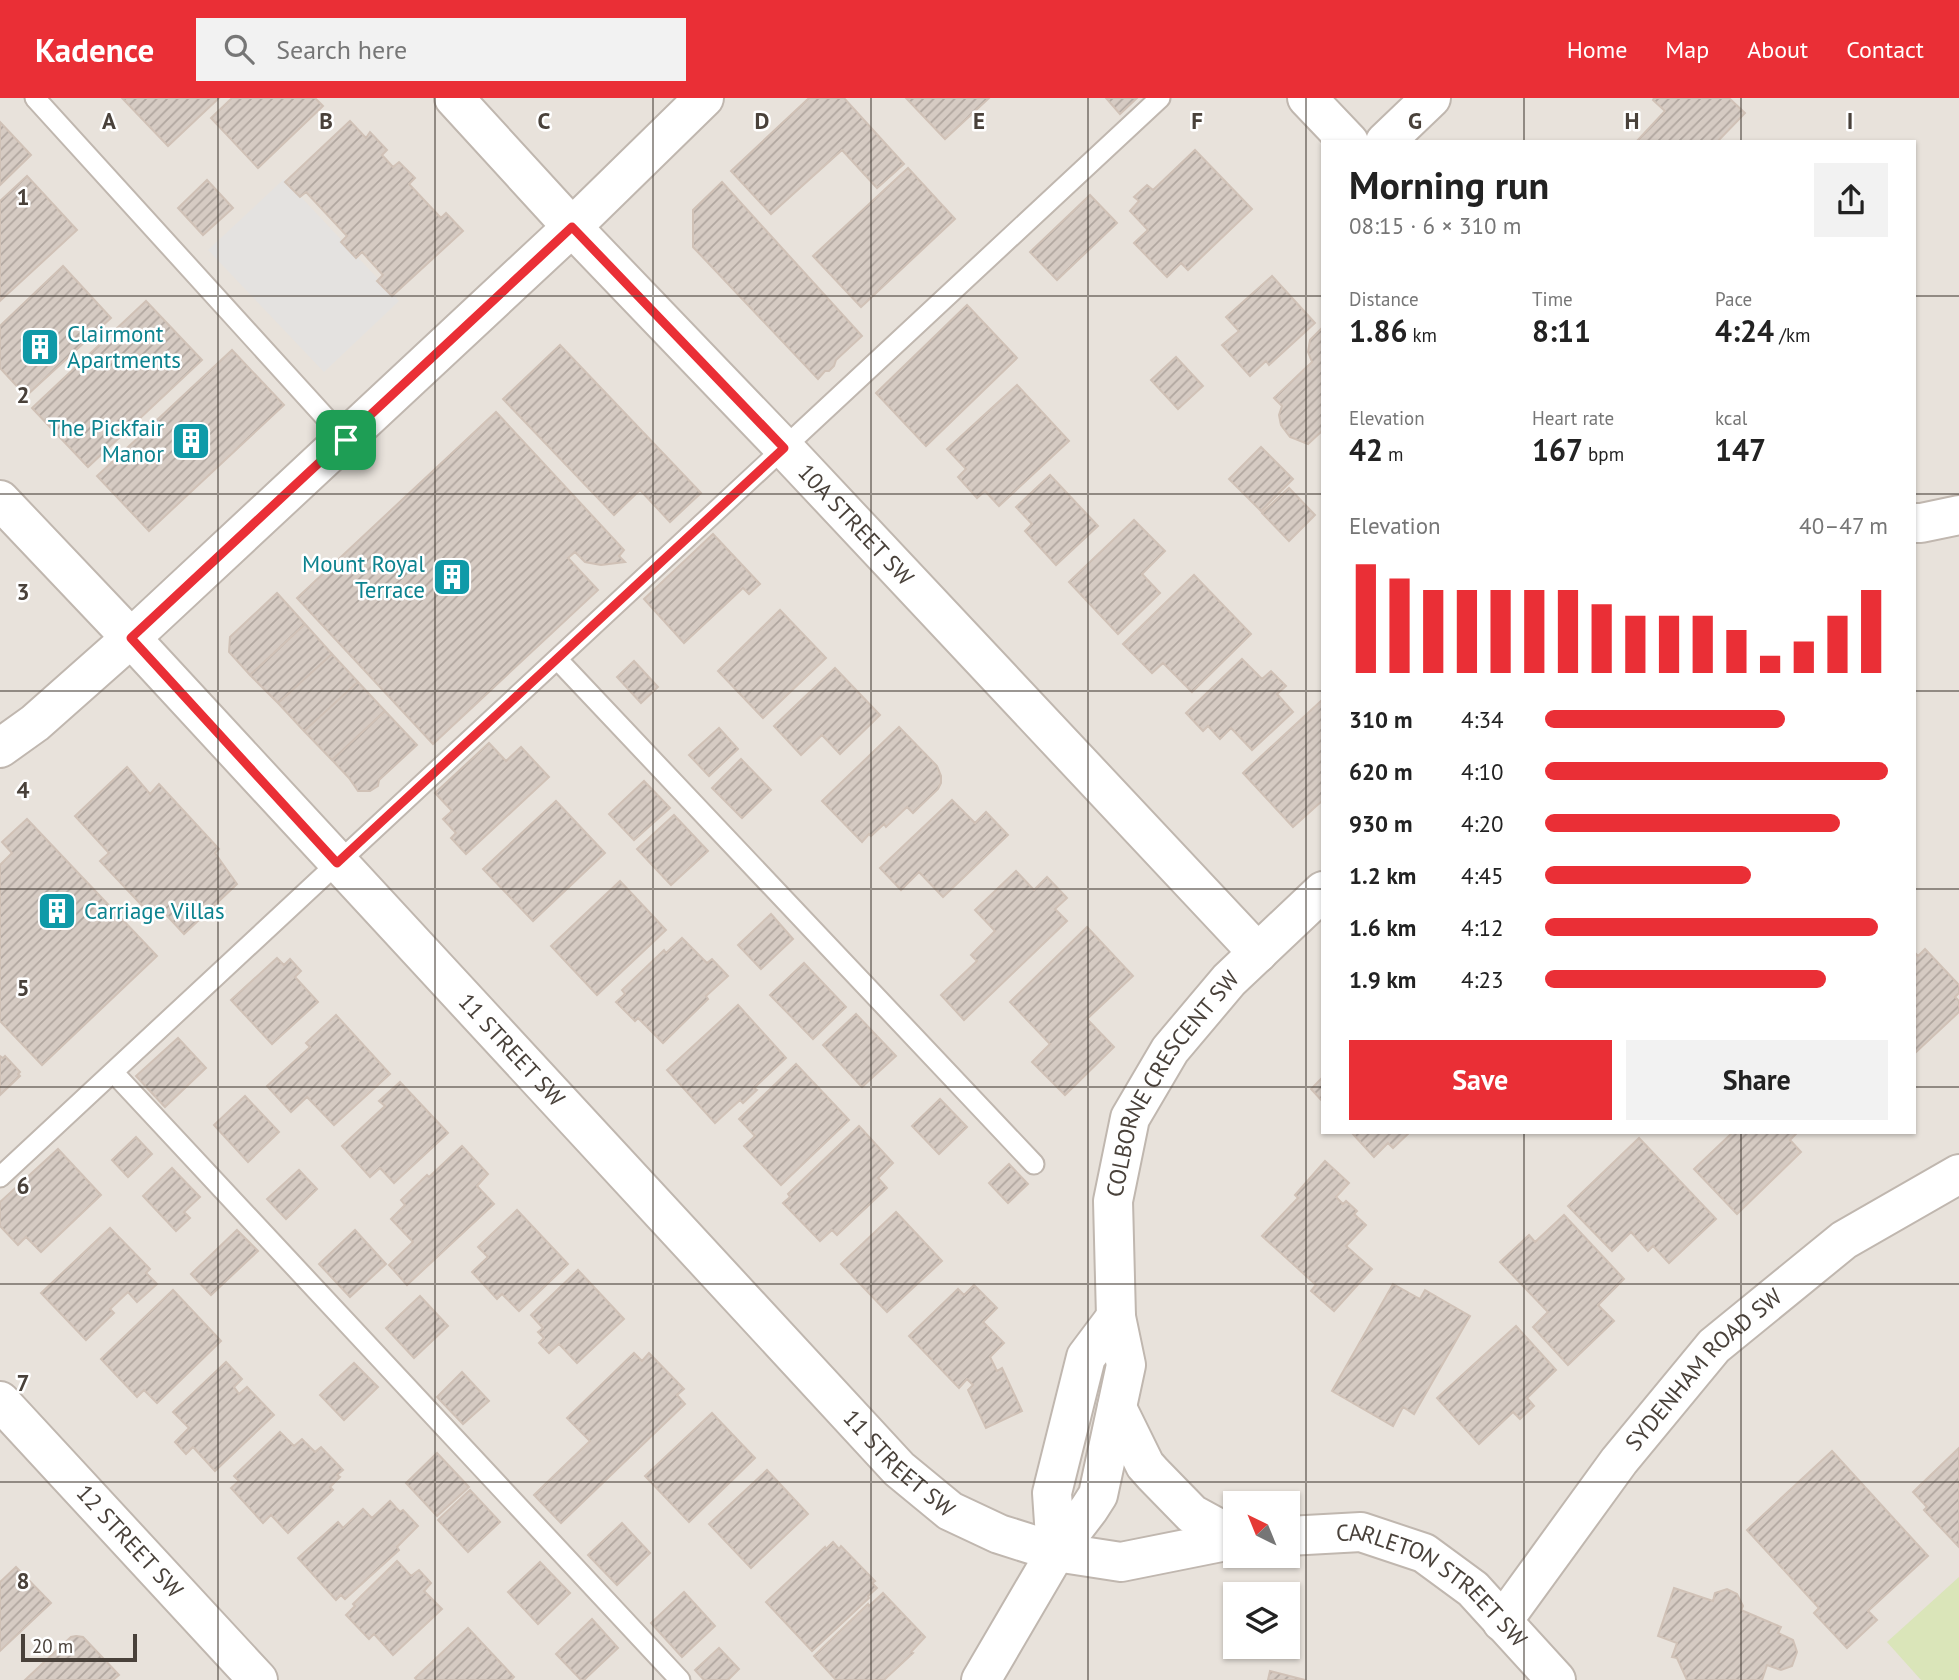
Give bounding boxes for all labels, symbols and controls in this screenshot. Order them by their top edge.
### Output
search box [196,18,686,81]
text: Kadence [35,28,154,71]
icon: search [220,30,258,68]
text: Search here [276,33,407,66]
text: Home [1567,34,1627,65]
text: Map [1665,34,1709,65]
text: About [1747,34,1808,65]
text: Contact [1846,34,1924,65]
text: A [102,106,116,135]
text: B [319,106,333,135]
text: C [538,106,551,135]
text: D [755,106,769,135]
text: E [973,106,985,135]
text: F [1191,106,1203,135]
text: G [1408,106,1422,135]
text: H [1625,106,1639,135]
text: I [1847,106,1853,135]
text: Morning run [1349,160,1549,209]
button: share [1814,163,1888,237]
text: 1 [16,182,30,211]
text: 08:15 · 6 × 310 m [1349,211,1521,240]
text: Distance [1349,287,1419,311]
text: Time [1532,287,1573,311]
text: Pace [1715,287,1752,311]
text: 1.86 [1349,311,1407,350]
text: 8:11 [1532,311,1591,350]
text: 4:24 [1715,311,1774,350]
place label: Clairmont Apartments [67,319,181,374]
text: km [1407,323,1437,347]
text: /km [1774,323,1810,347]
building icon: Clairmont Apartments [19,326,61,368]
text: 2 [16,380,30,409]
text: Elevation [1349,406,1425,430]
text: Heart rate [1532,406,1614,430]
text: kcal [1715,406,1747,430]
pin [316,410,376,470]
place label: The Pickfair Manor [48,413,164,468]
building icon: The Pickfair Manor [170,420,212,462]
icon: arrive [327,421,365,459]
text: 42 [1349,430,1383,469]
text: 167 [1532,430,1583,469]
text: 147 [1715,430,1766,469]
text: m [1383,442,1404,466]
text: bpm [1583,442,1624,466]
street label: 10A STREET SW [792,457,920,591]
text: Elevation [1349,511,1441,540]
text: 40–47 m [1799,511,1888,540]
place label: Mount Royal Terrace [302,549,425,604]
building icon: Mount Royal Terrace [431,556,473,598]
text: 3 [16,577,30,606]
text: 310 m [1349,705,1412,734]
text: 4:34 [1461,705,1504,734]
text: 620 m [1349,757,1412,786]
text: 4:10 [1461,757,1504,786]
text: 4 [16,775,30,804]
text: 930 m [1349,809,1412,838]
text: 4:20 [1461,809,1504,838]
text: 1.2 km [1349,861,1416,890]
text: 4:45 [1461,861,1504,890]
building icon: Carriage Villas [36,890,78,932]
place label: Carriage Villas [84,896,225,925]
text: 1.6 km [1349,913,1416,942]
text: 4:12 [1461,913,1504,942]
street label: COLBORNE CRESCENT SW [1099,964,1245,1199]
text: 1.9 km [1349,965,1416,994]
text: 4:23 [1461,965,1504,994]
text: 5 [16,973,30,1002]
street label: 11 STREET SW [452,987,571,1112]
button: Save [1349,1040,1612,1120]
button: Share [1626,1040,1888,1120]
text: 6 [16,1171,30,1200]
street label: SYDENHAM ROAD SW [1619,1282,1787,1456]
text: 7 [16,1368,30,1397]
street label: 11 STREET SW [837,1403,961,1523]
street label: 12 STREET SW [71,1478,190,1604]
north arrow [1223,1491,1300,1568]
map controls [1223,1491,1300,1659]
street label: CARLETON STREET SW [1335,1517,1534,1653]
text: 8 [16,1566,30,1595]
button: layers [1223,1582,1300,1659]
scale bar [21,1631,136,1663]
text: 20 m [32,1634,73,1658]

